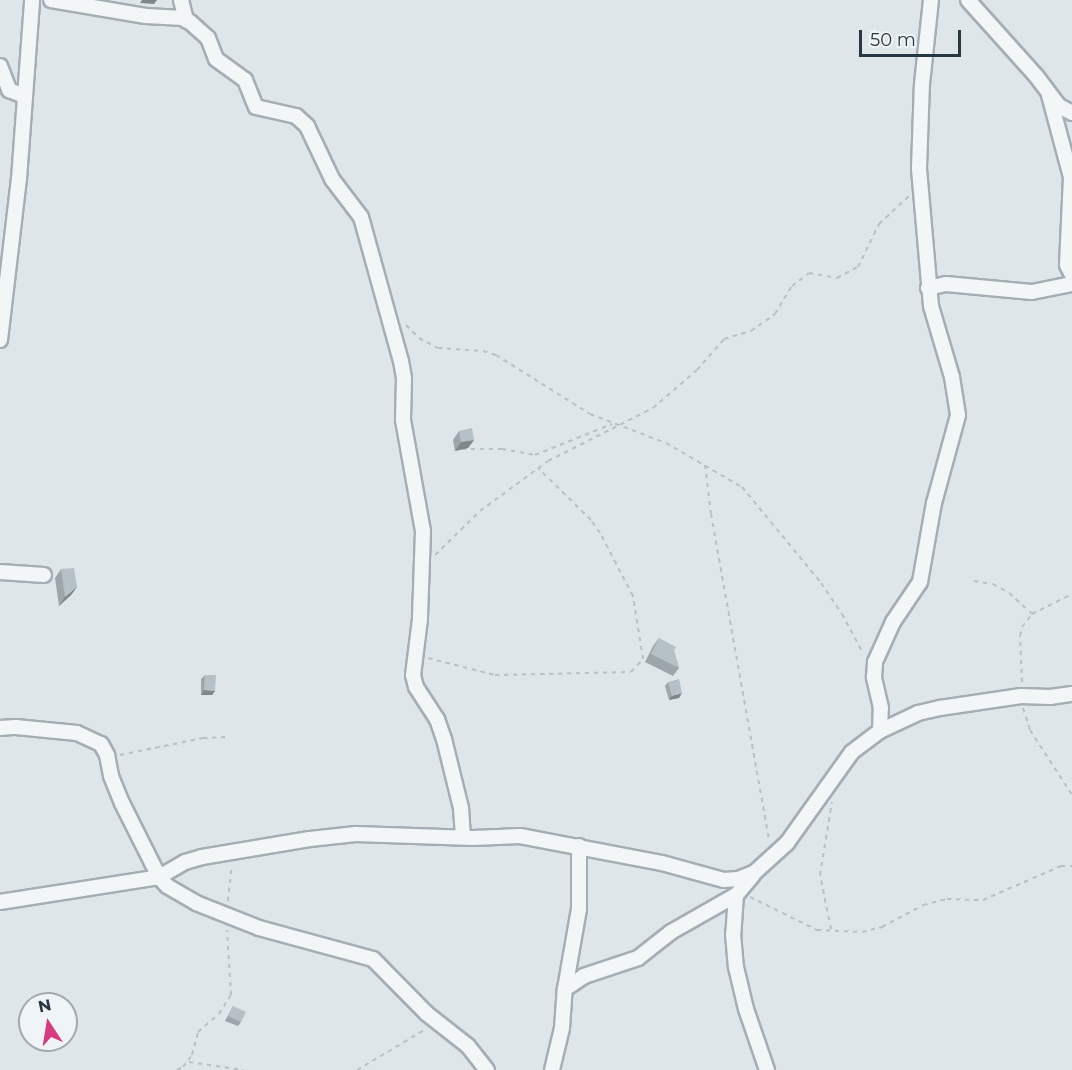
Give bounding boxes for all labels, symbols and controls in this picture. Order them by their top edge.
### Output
scale bar [862,18,964,56]
text: 50 m [870,29,916,51]
north arrow [18,992,78,1052]
text: N [36,995,53,1016]

